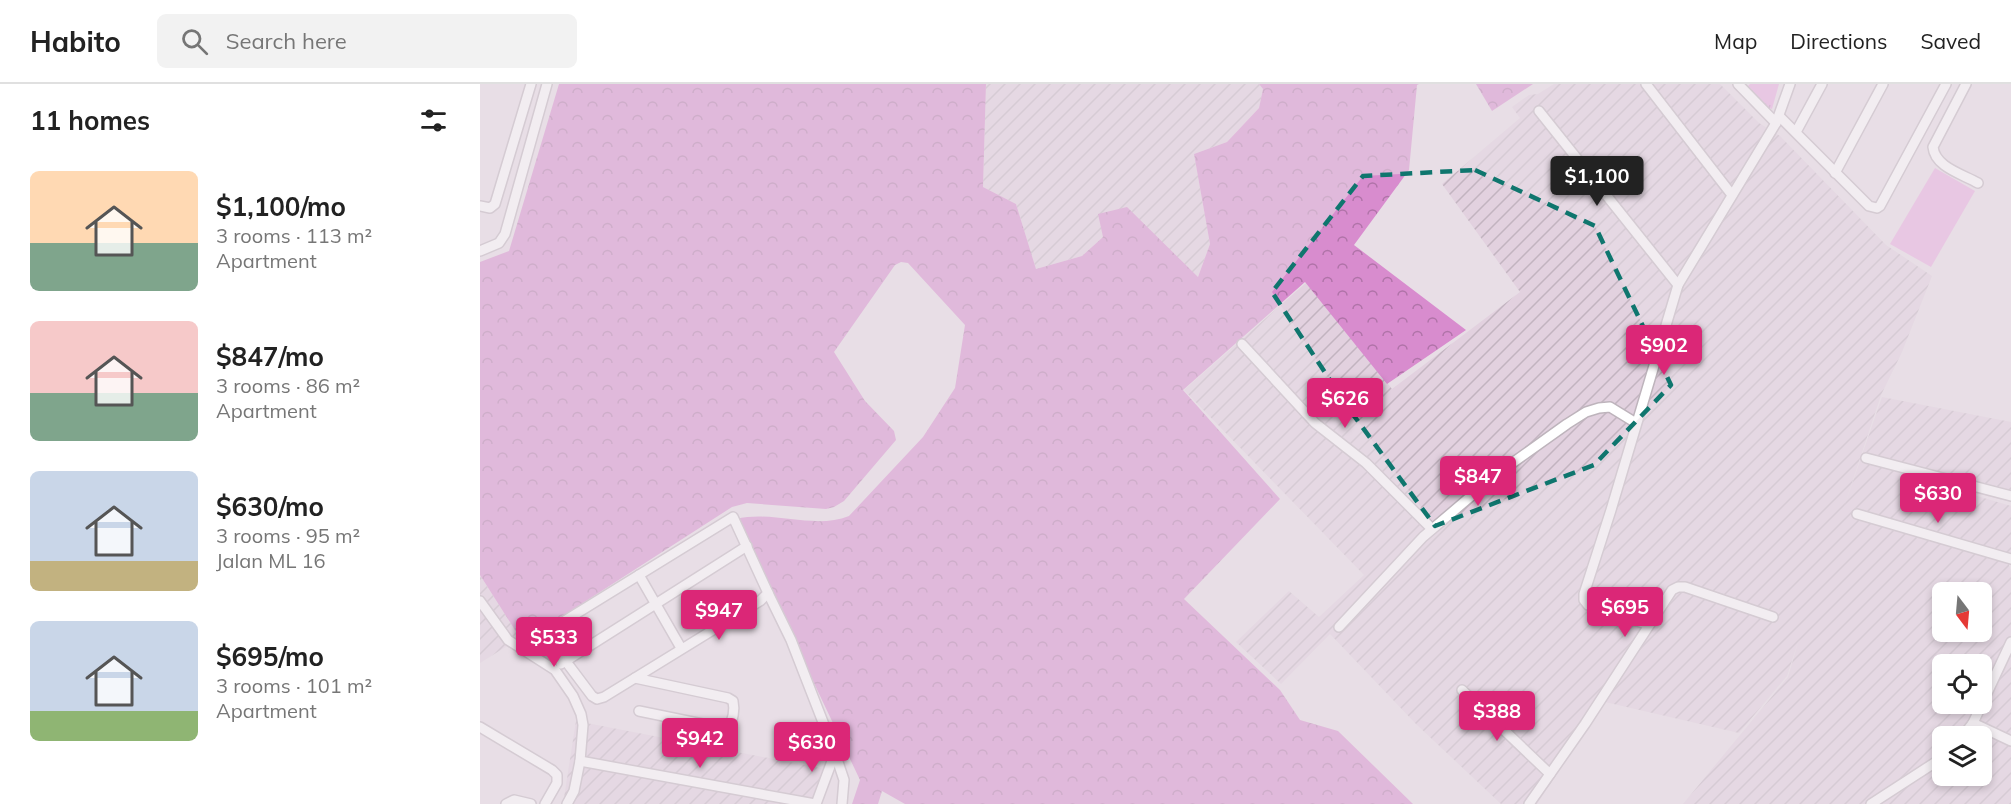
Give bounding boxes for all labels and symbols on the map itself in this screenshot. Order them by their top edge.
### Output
pin: $1,100 [1548,156,1646,207]
pin: $902 [1628,325,1700,376]
pin: $626 [1309,378,1381,429]
pin: $847 [1442,456,1514,507]
pin: $630 [1902,473,1974,524]
north arrow [1932,582,1992,642]
pin: $695 [1589,587,1661,638]
pin: $947 [683,590,755,641]
pin: $533 [518,617,590,668]
pin: $388 [1461,691,1533,742]
pin: $942 [664,718,736,769]
pin: $630 [776,722,848,773]

